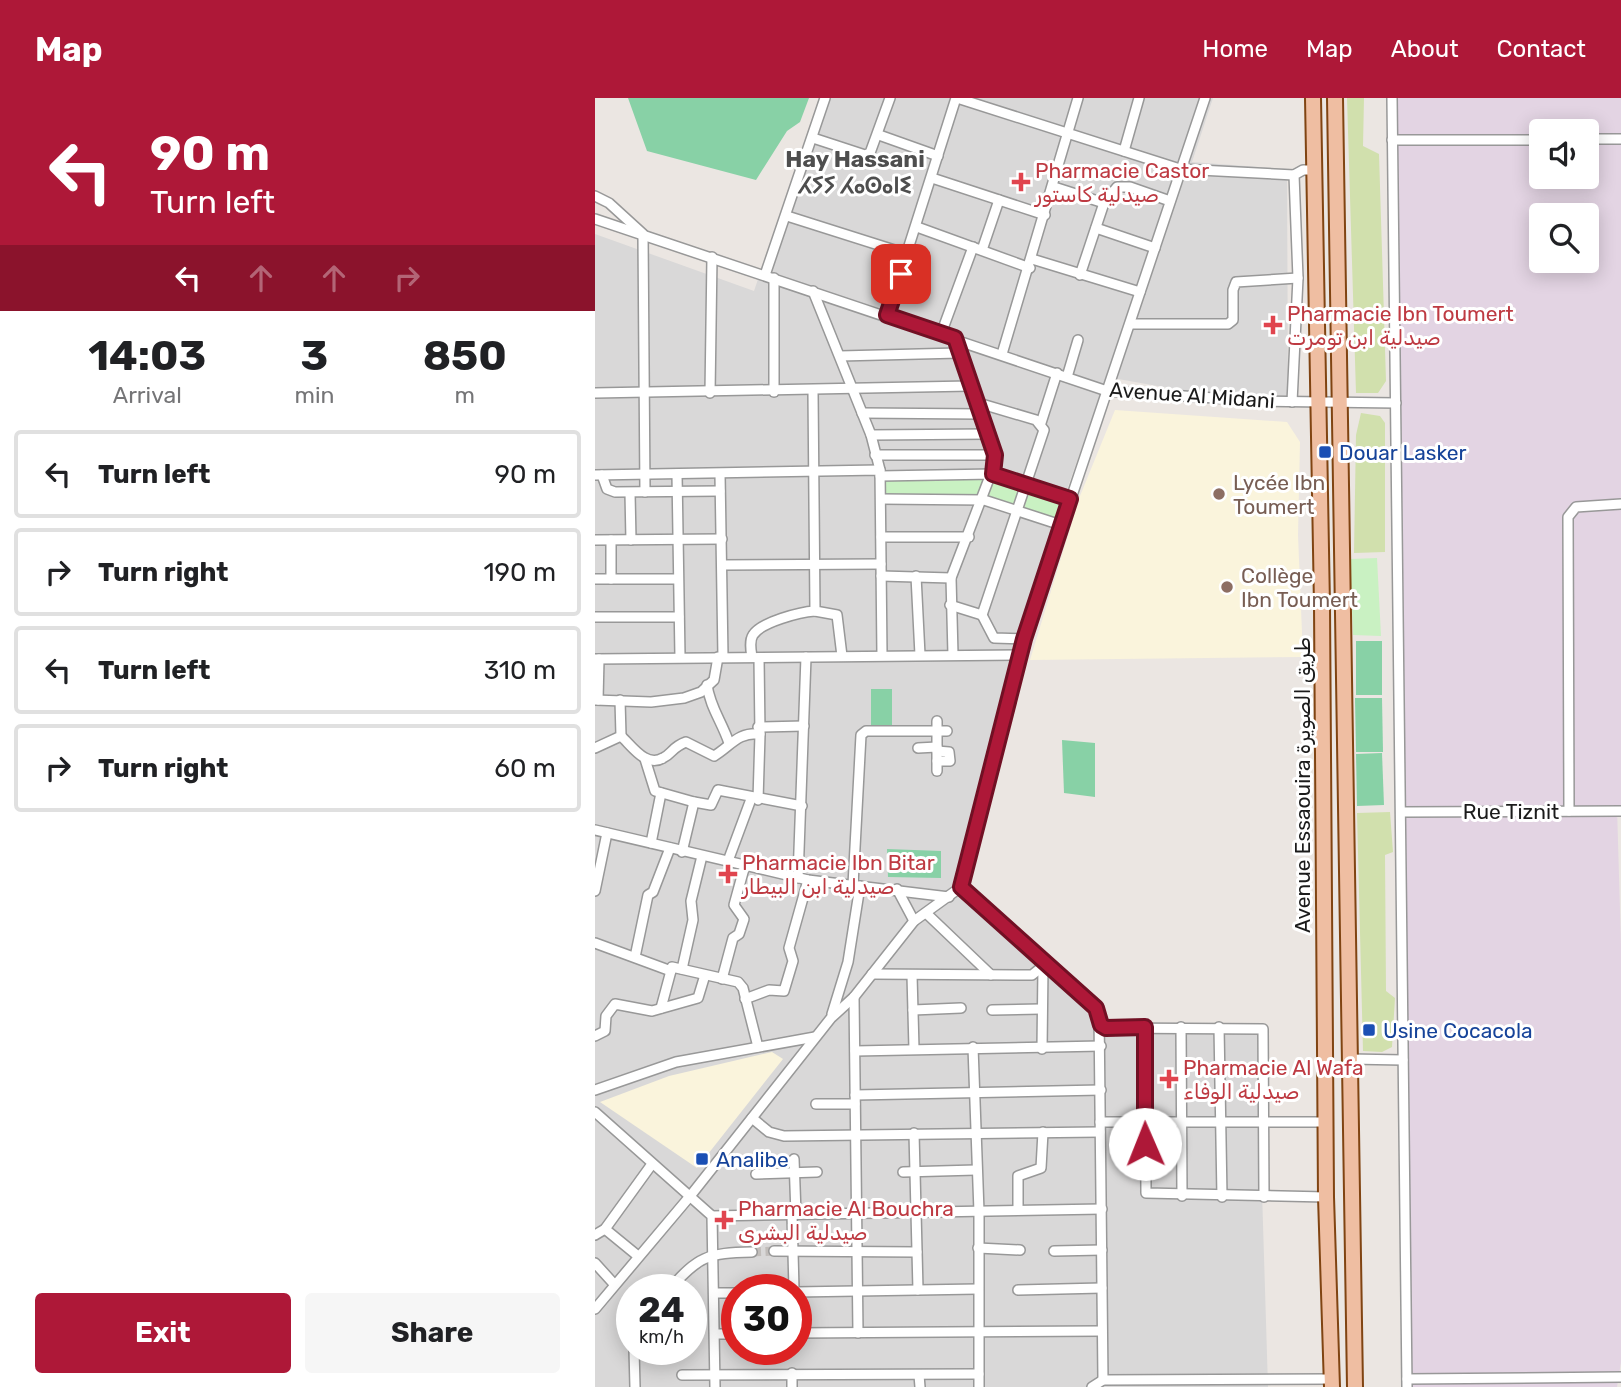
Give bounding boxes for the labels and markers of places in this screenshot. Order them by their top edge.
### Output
place label: Pharmacie Castor صيدلية كاستور [1033,158,1209,207]
marker: Pharmacie Castor صيدلية كاستور [1013,174,1029,190]
pin [871,244,931,304]
place label: Pharmacie Ibn Toumert صيدلية ابن تومرت [1287,301,1514,350]
marker: Pharmacie Ibn Toumert صيدلية ابن تومرت [1265,317,1281,333]
place label: Douar Lasker [1339,440,1467,465]
marker: Douar Lasker [1317,444,1333,460]
place label: Lycée Ibn Toumert [1233,470,1325,519]
marker: Lycée Ibn Toumert [1211,486,1227,502]
place label: Collège Ibn Toumert [1241,563,1358,612]
marker: Collège Ibn Toumert [1219,579,1235,595]
place label: Pharmacie Ibn Bitar صيدلية ابن البيطار [740,850,935,899]
marker: Pharmacie Ibn Bitar صيدلية ابن البيطار [720,866,736,882]
place label: Usine Cocacola [1383,1018,1533,1043]
marker: Usine Cocacola [1361,1022,1377,1038]
place label: Pharmacie Al Wafa صيدلية الوفاء [1183,1055,1363,1104]
marker: Pharmacie Al Wafa صيدلية الوفاء [1161,1071,1177,1087]
place label: Analibe [716,1147,789,1172]
marker: Analibe [694,1151,710,1167]
place label: Pharmacie Al Bouchra صيدلية البشرى [738,1196,954,1245]
marker: Pharmacie Al Bouchra صيدلية البشرى [716,1212,732,1228]

